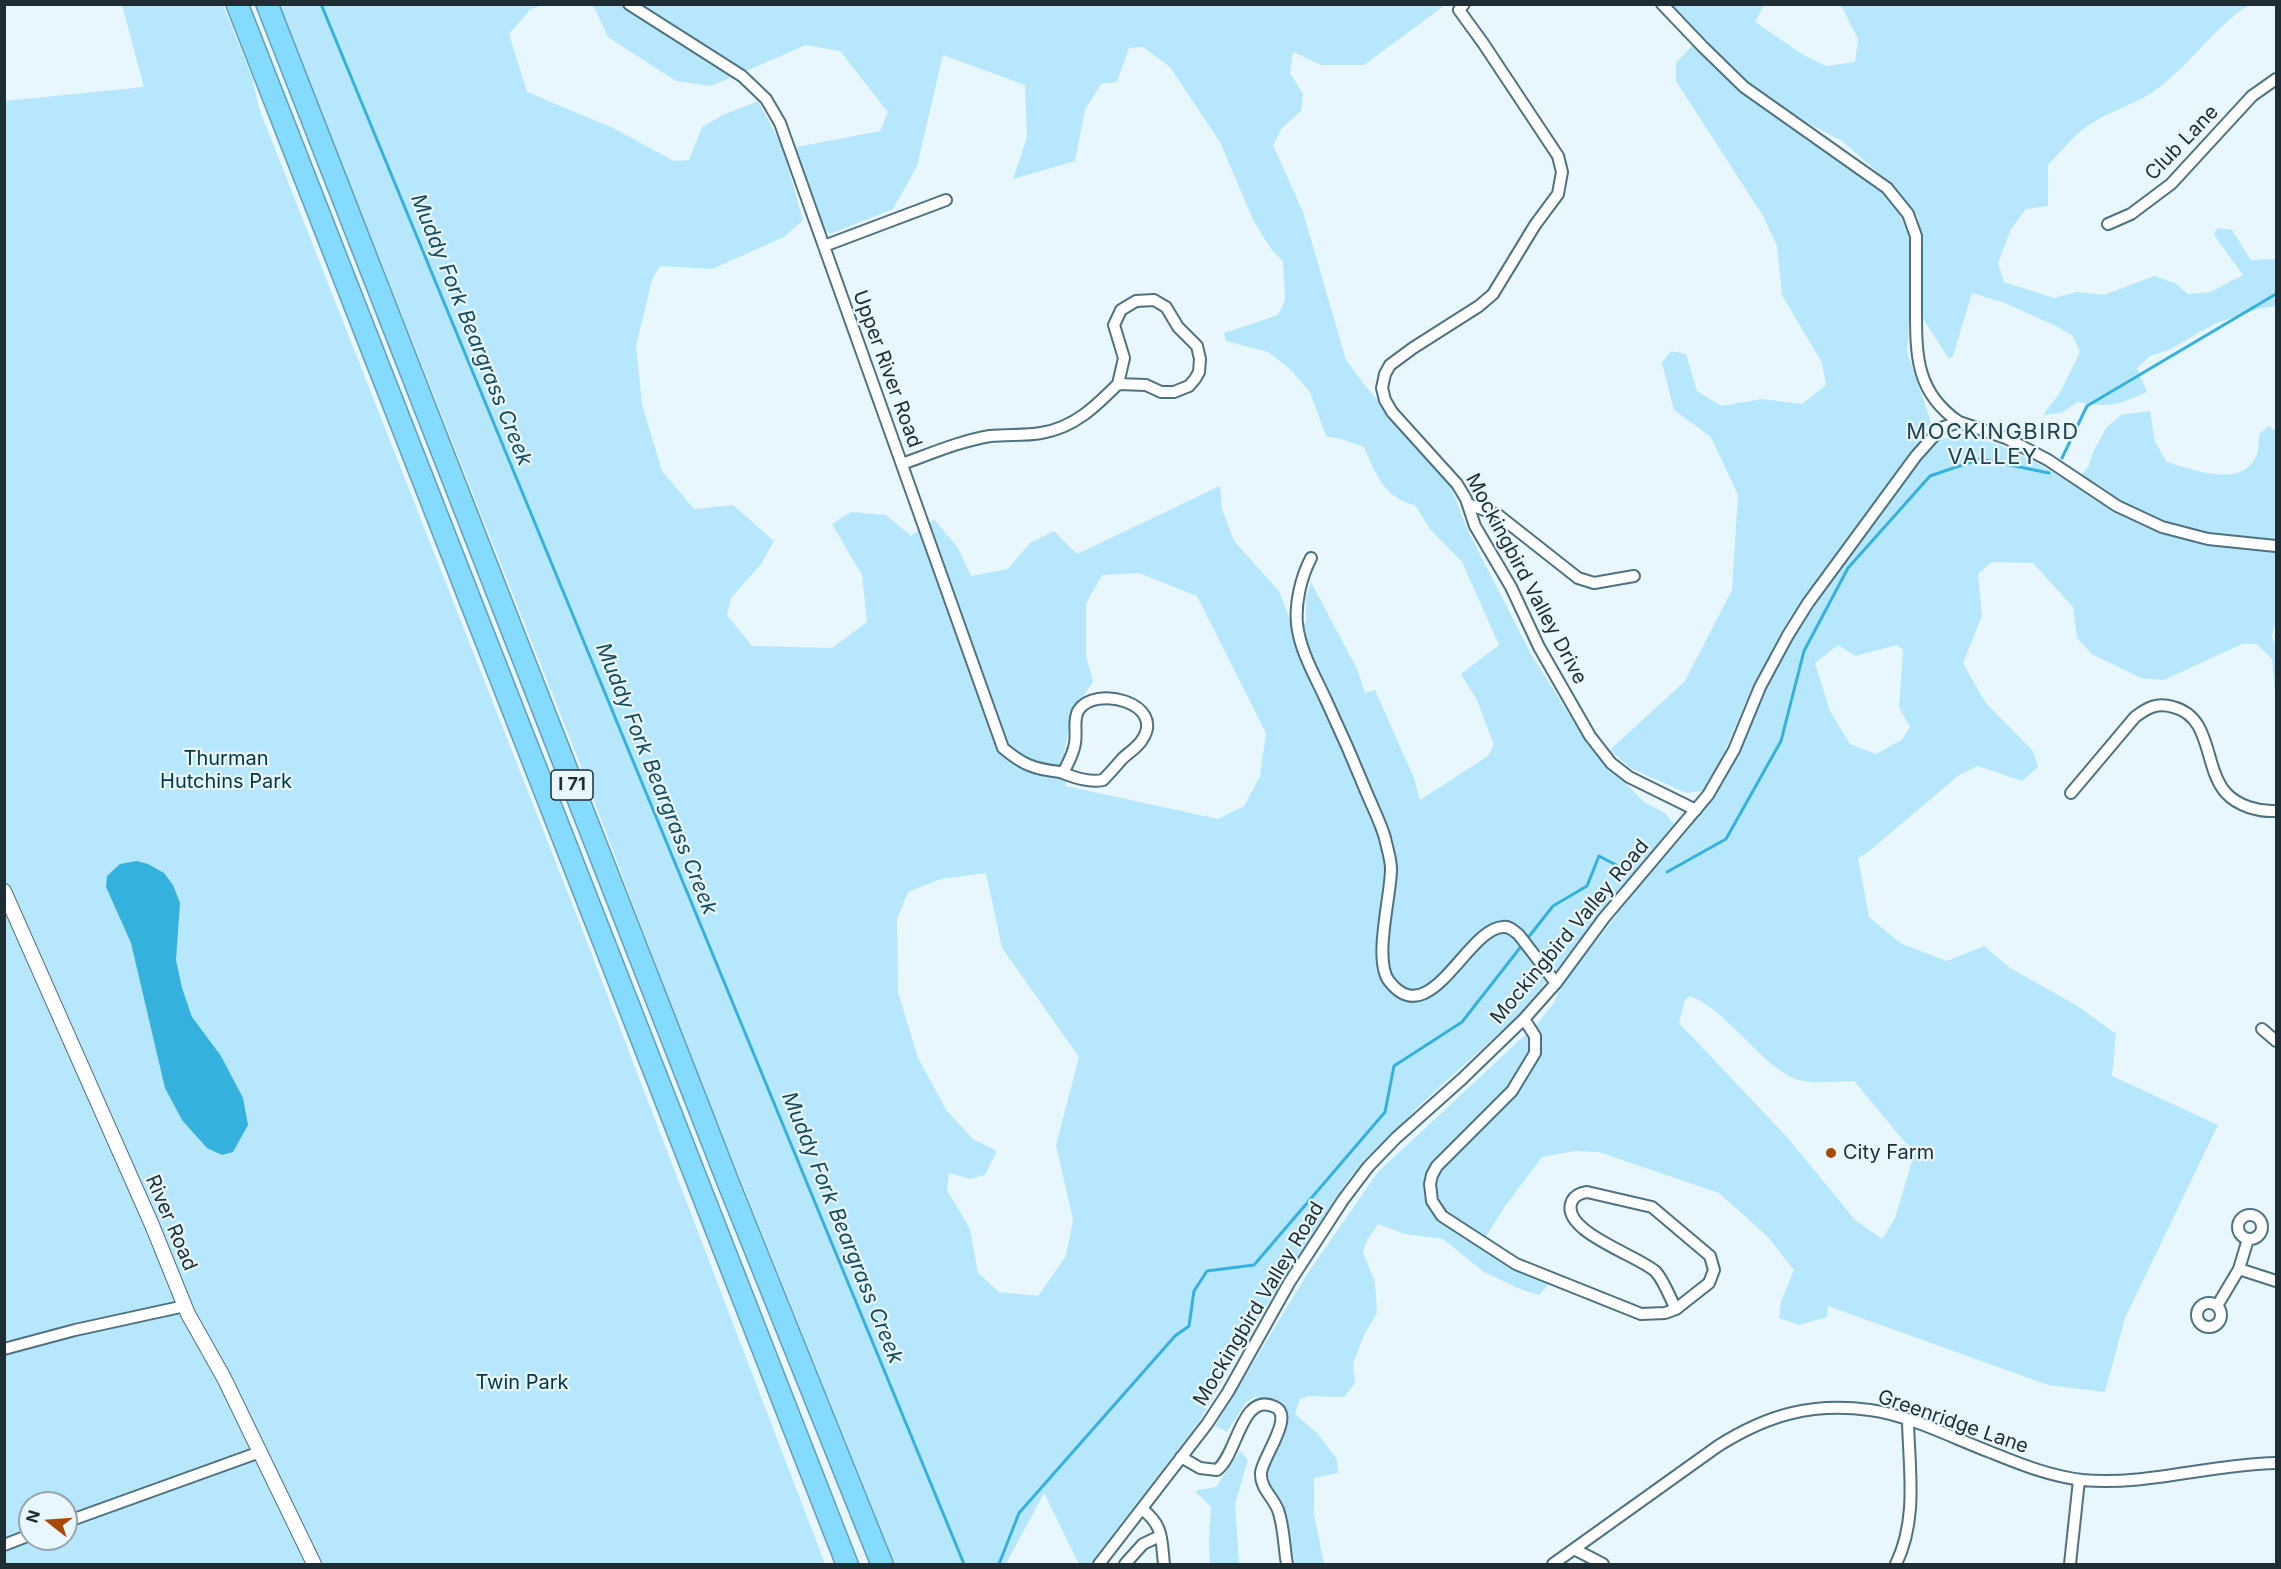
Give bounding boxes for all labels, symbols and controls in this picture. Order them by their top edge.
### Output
street label: Club Lane [2140,100,2224,186]
water label: Muddy Fork Beargrass Creek [405,190,537,470]
street label: Upper River Road [847,287,927,451]
district label: MOCKINGBIRD VALLEY [1906,419,2080,470]
street label: Mockingbird Valley Drive [1460,470,1592,688]
water label: Muddy Fork Beargrass Creek [590,639,722,919]
park label: Thurman Hutchins Park [160,747,292,794]
road number: I 71 [551,770,593,800]
street label: Mockingbird Valley Road [1486,835,1654,1029]
water label: Muddy Fork Beargrass Creek [776,1088,908,1368]
place label: City Farm [1843,1141,1934,1165]
marker: City Farm [1824,1146,1838,1160]
street label: River Road [140,1172,202,1274]
street label: Mockingbird Valley Road [1189,1198,1329,1410]
park label: Twin Park [475,1371,569,1395]
street label: Greenridge Lane [1875,1385,2031,1459]
north arrow [18,1491,78,1551]
text: N [21,1508,44,1525]

